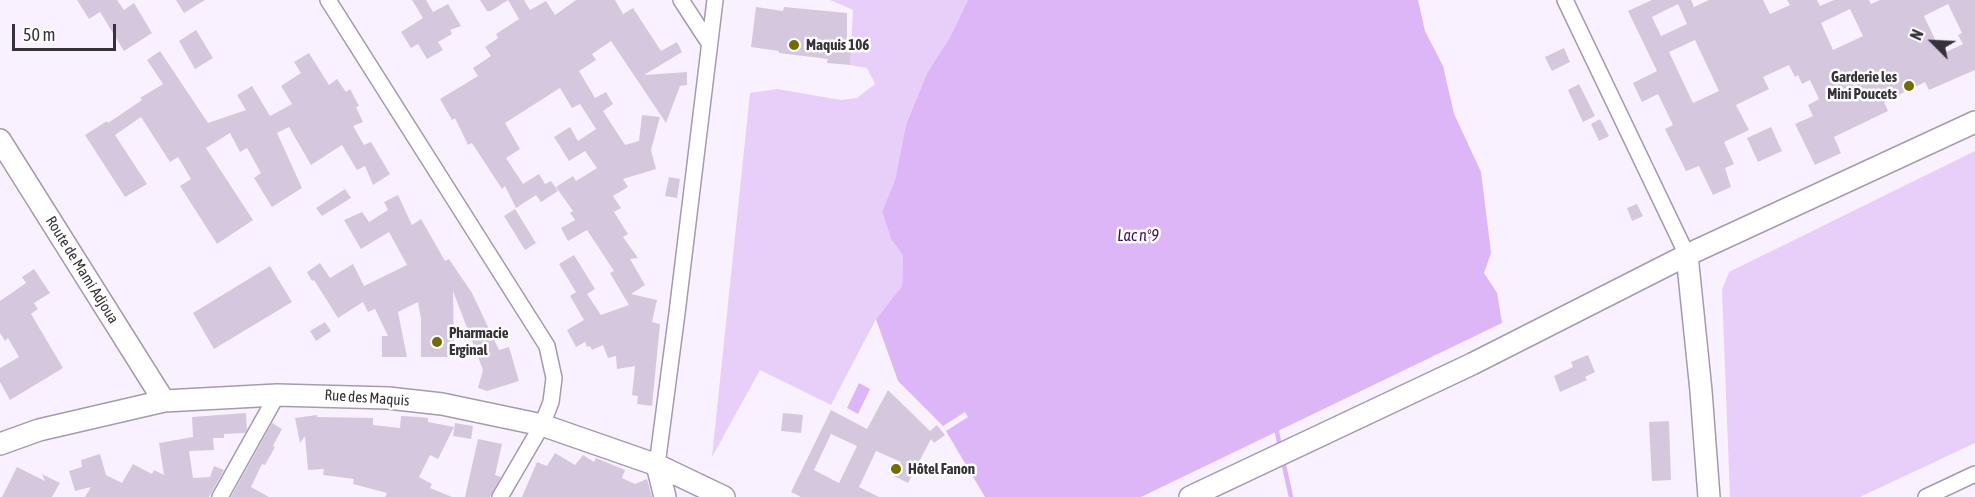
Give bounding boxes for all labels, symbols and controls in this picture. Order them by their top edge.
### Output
scale bar [15,12,118,50]
north arrow [1903,12,1963,72]
text: 50 m [23,24,55,45]
text: N [1906,27,1927,43]
place label: Maquis 106 [806,36,869,54]
marker: Maquis 106 [787,38,801,52]
place label: Garderie les Mini Poucets [1827,68,1897,103]
marker: Garderie les Mini Poucets [1902,79,1916,93]
street label: Route de Mami Adjoua [42,213,122,327]
water label: Lac n°9 [1117,226,1159,246]
place label: Pharmacie Erginal [449,324,509,359]
marker: Pharmacie Erginal [430,335,444,349]
street label: Rue des Maquis [324,386,410,410]
place label: Hôtel Fanon [908,460,975,478]
marker: Hôtel Fanon [889,462,903,476]

